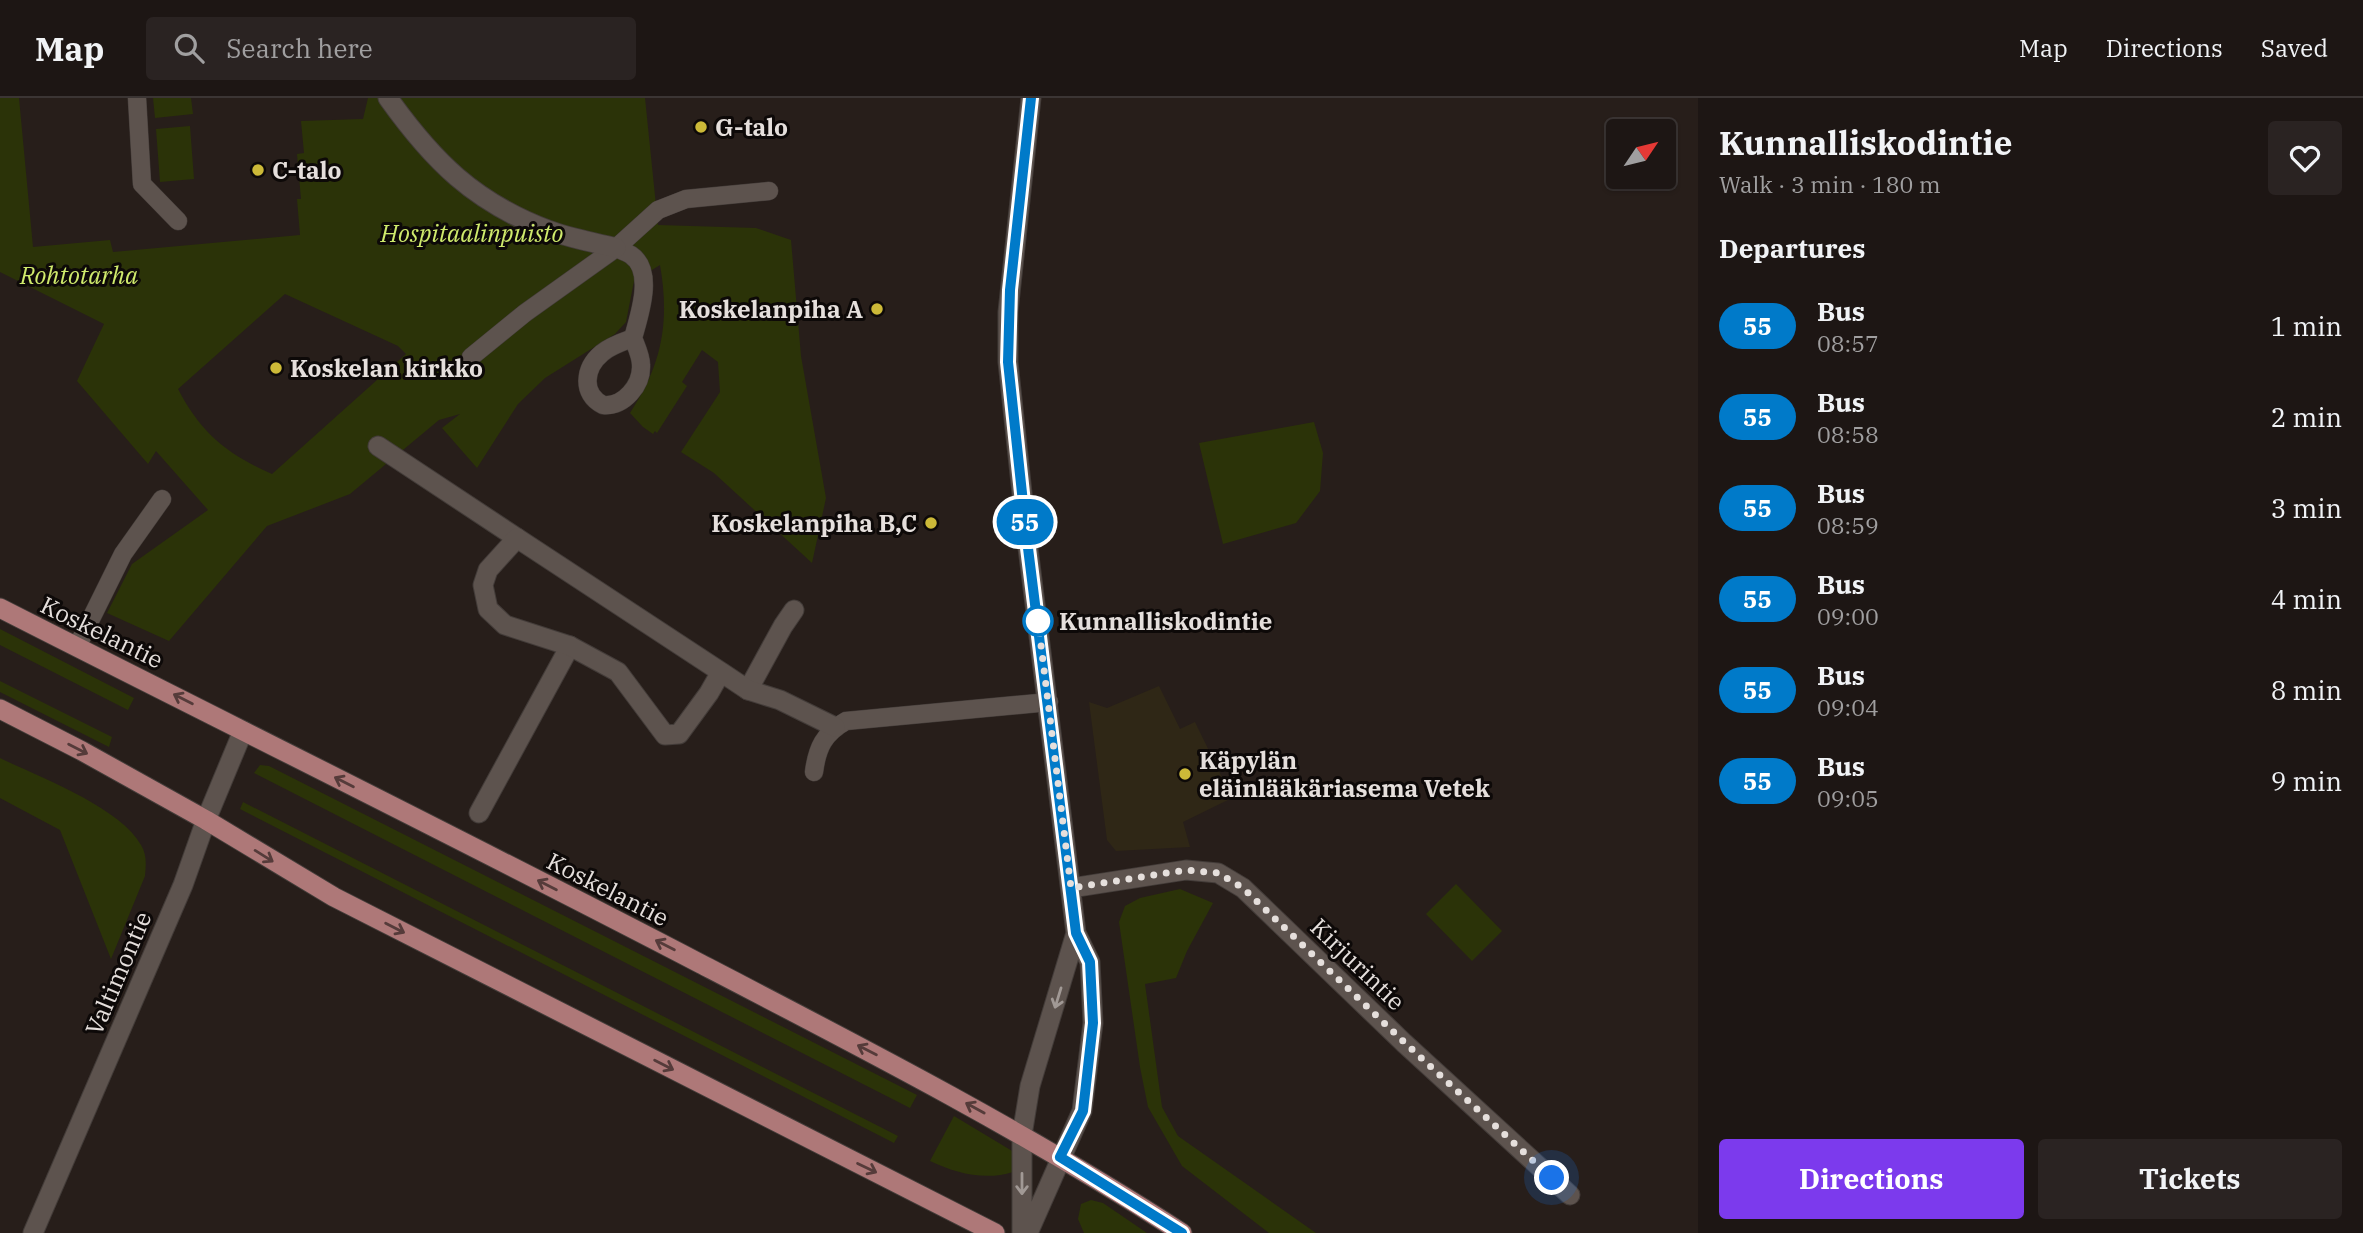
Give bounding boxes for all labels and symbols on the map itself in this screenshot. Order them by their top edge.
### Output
place label: G-talo [715,111,788,143]
marker: G-talo [693,119,709,135]
north arrow [1606,119,1676,189]
place label: C-talo [272,154,342,186]
marker: C-talo [250,162,266,178]
park label: Hospitaalinpuisto [380,217,564,249]
park label: Rohtotarha [19,259,138,291]
place label: Koskelanpiha A [679,293,863,325]
marker: Koskelanpiha A [869,301,885,317]
place label: Koskelan kirkko [290,352,483,384]
marker: Koskelan kirkko [268,360,284,376]
line badge: 55 [993,499,1056,545]
place label: Koskelanpiha B,C [711,507,917,539]
marker: Koskelanpiha B,C [923,515,939,531]
street label: Koskelantie [35,589,169,675]
place label: Kunnalliskodintie [1059,605,1272,637]
marker: Kunnalliskodintie [1023,606,1053,636]
one-way arrow [173,692,194,706]
one-way arrow [67,742,87,756]
place label: Käpylän eläinlääkäriasema Vetek [1199,744,1490,804]
marker: Käpylän eläinlääkäriasema Vetek [1177,766,1193,782]
one-way arrow [334,774,355,788]
street label: Koskelantie [542,845,674,933]
one-way arrow [253,849,273,863]
one-way arrow [537,877,558,891]
street label: Valtimontie [78,906,158,1040]
street label: Kirjurintie [1304,911,1412,1017]
one-way arrow [384,922,405,935]
one-way arrow [655,938,676,952]
one-way arrow [1050,987,1063,1009]
one-way arrow [857,1043,878,1056]
one-way arrow [653,1059,674,1073]
one-way arrow [965,1101,986,1114]
your location [1534,1160,1569,1195]
one-way arrow [856,1162,877,1176]
one-way arrow [1015,1172,1029,1195]

